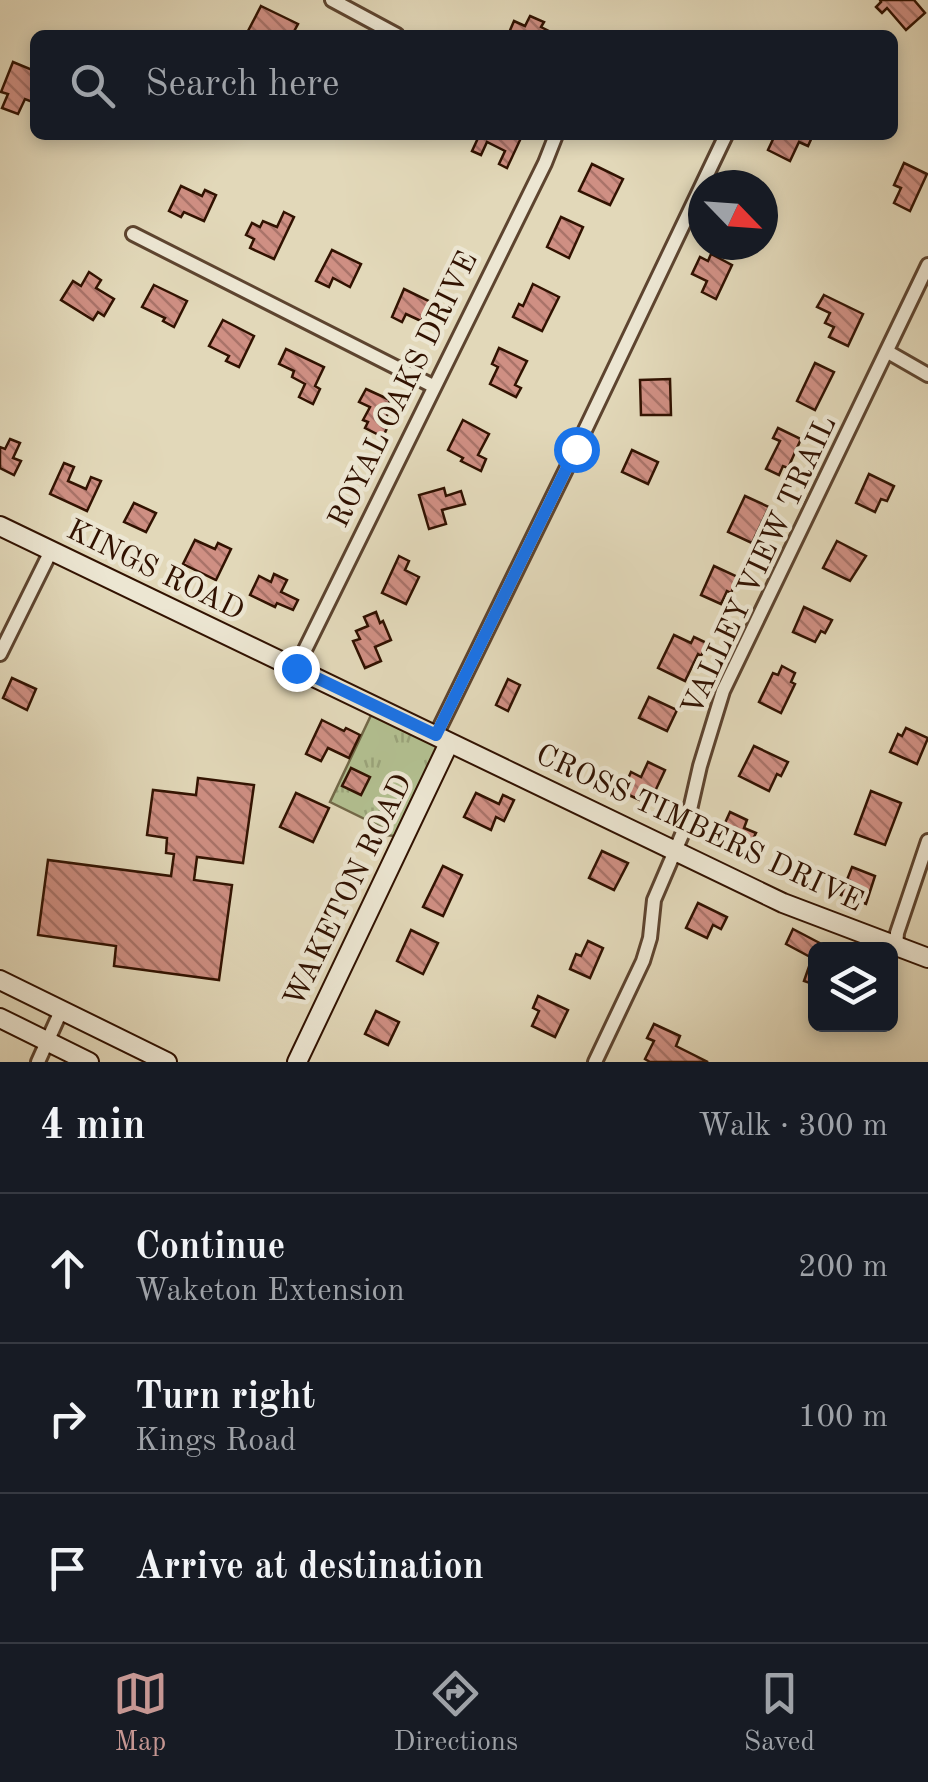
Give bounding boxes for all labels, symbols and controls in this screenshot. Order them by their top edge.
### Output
search box [30,30,898,140]
icon: search [65,58,120,113]
text: Search here [145,66,340,104]
north arrow [688,170,778,260]
street label: ROYAL OAKS DRIVE [324,247,484,533]
street label: VALLEY VIEW TRAIL [677,412,843,720]
route start [554,427,600,473]
street label: KINGS ROAD [62,515,248,627]
route end [274,646,320,692]
street label: CROSS TIMBERS DRIVE [531,740,867,918]
street label: WAKETON ROAD [280,770,418,1012]
map controls [808,942,898,1032]
button: layers [808,942,898,1032]
text: 4 min [40,1106,146,1148]
text: Walk · 300 m [698,1111,888,1143]
text: Continue [135,1229,285,1267]
icon: ahead [40,1241,95,1296]
text: 200 m [798,1252,888,1284]
text: Waketon Extension [135,1276,405,1308]
text: Turn right [135,1379,315,1417]
icon: right [40,1391,95,1446]
text: 100 m [798,1402,888,1434]
text: Kings Road [135,1426,297,1458]
icon: arrive [40,1541,95,1596]
text: Arrive at destination [135,1549,484,1587]
tab: Map [113,1666,168,1761]
tab: Directions [394,1666,518,1761]
tab: Saved [744,1666,815,1761]

